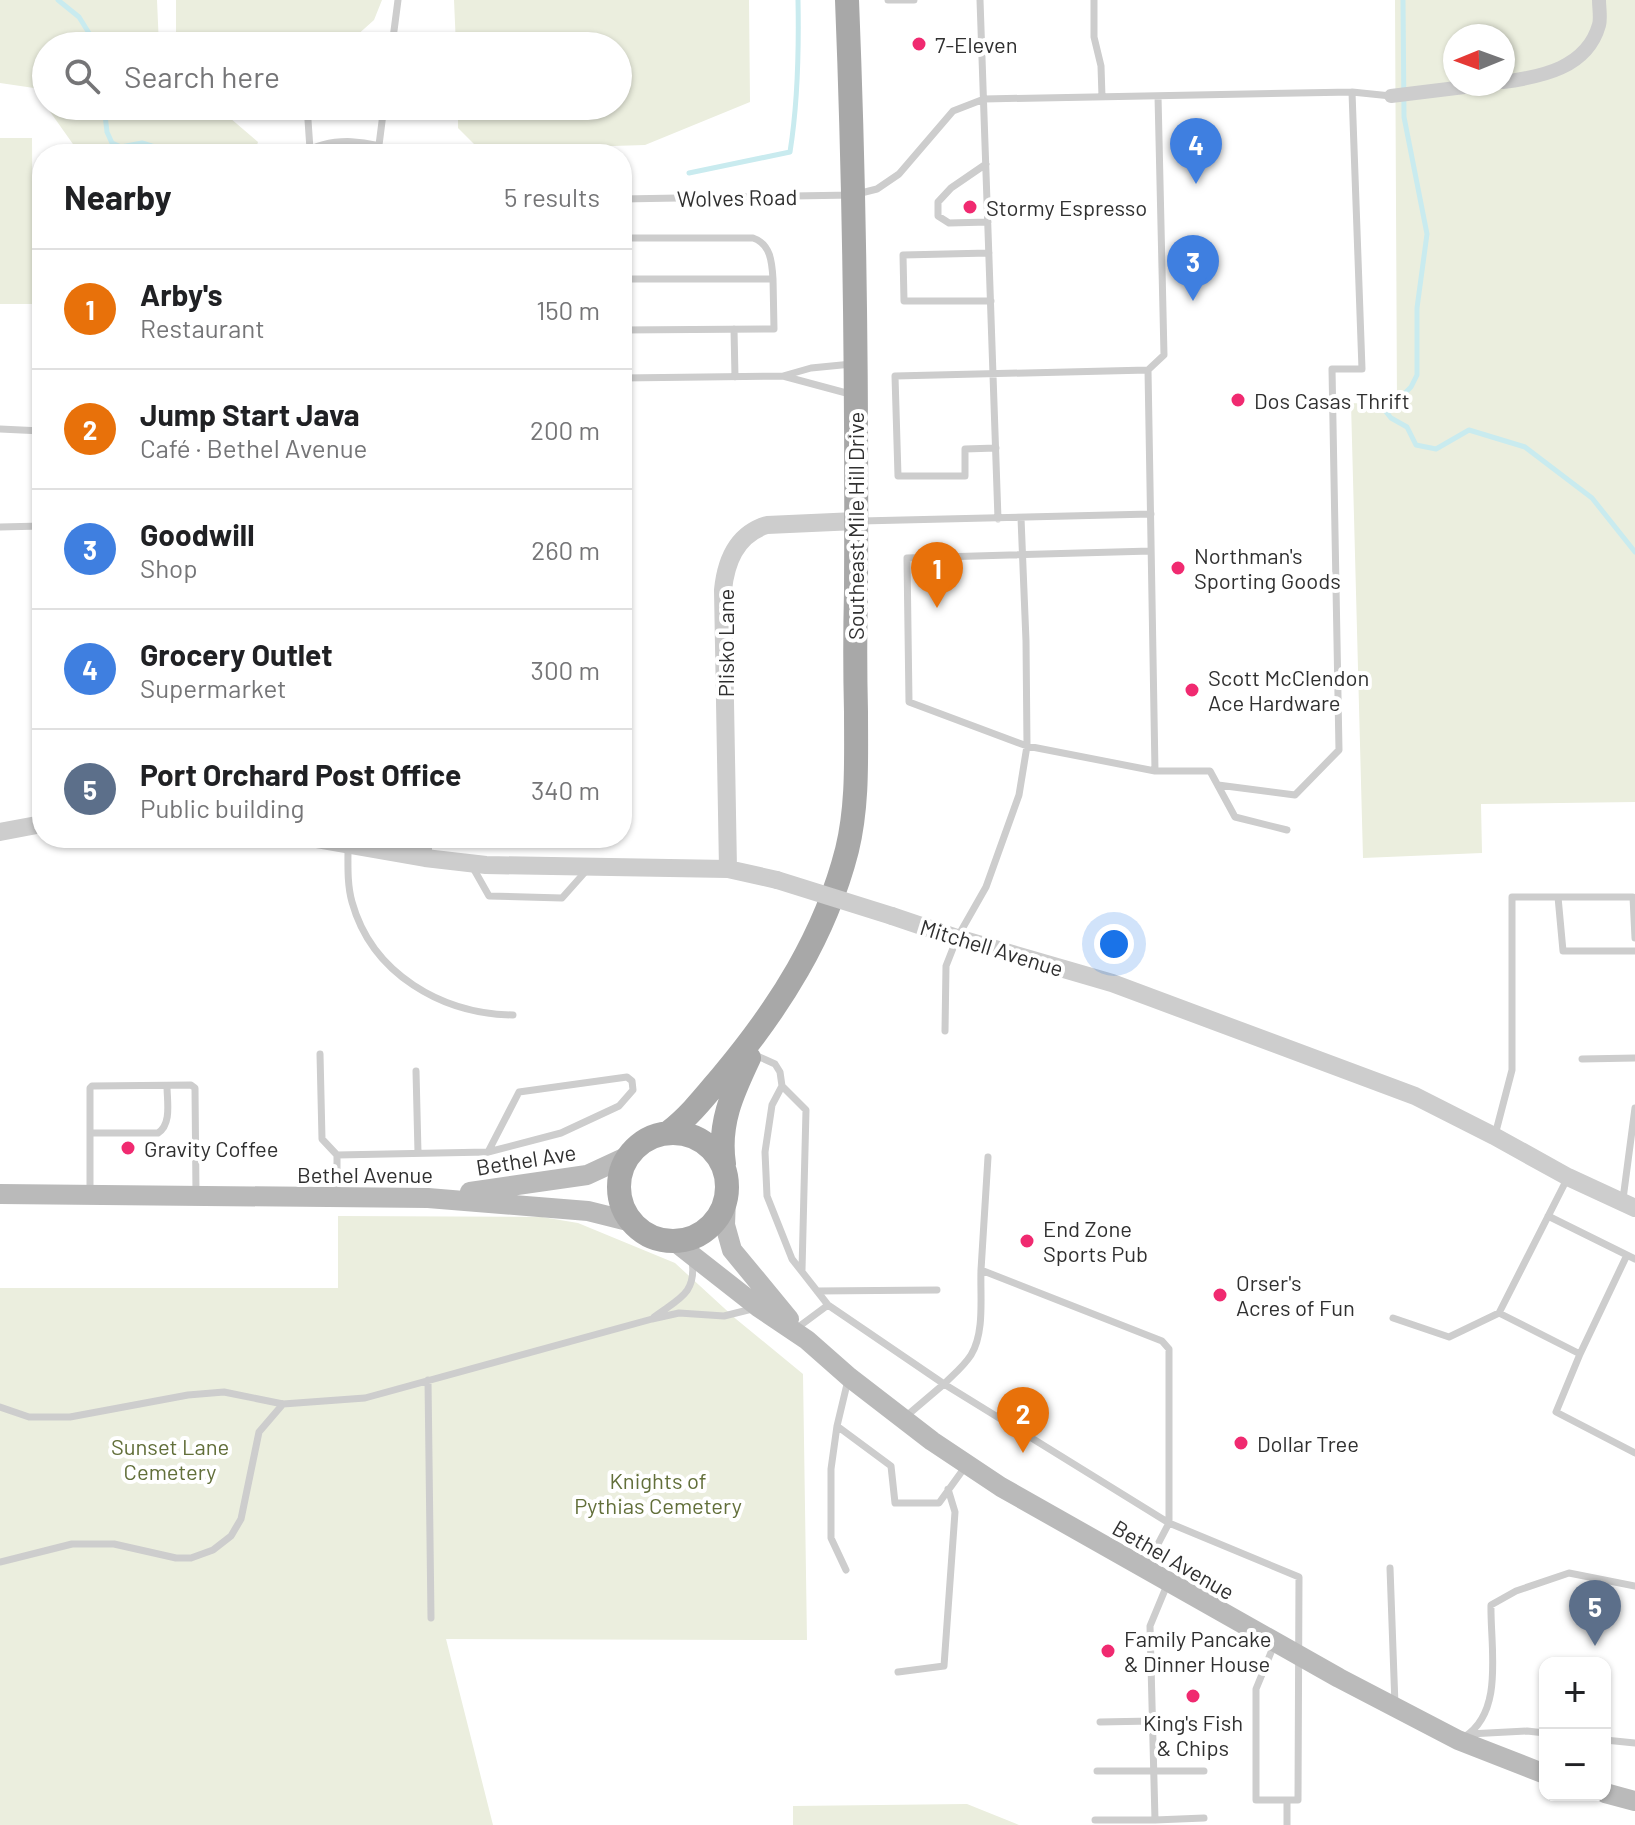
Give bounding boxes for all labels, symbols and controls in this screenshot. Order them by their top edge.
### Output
north arrow [1443,24,1515,96]
place label: 7-Eleven [935,31,1018,57]
search box [32,32,632,120]
marker: 7-Eleven [910,35,928,53]
icon: search [60,54,104,98]
text: Search here [124,58,280,94]
pin: 4 [1170,118,1222,184]
text: Nearby [64,176,172,217]
text: 5 results [504,181,600,212]
street label: Wolves Road [677,183,797,211]
place label: Stormy Espresso [986,194,1147,220]
marker: Stormy Espresso [961,198,979,216]
pin: 3 [1167,235,1219,301]
text: Arby's [140,276,222,312]
text: 1 [85,294,95,325]
text: 150 m [536,294,600,325]
text: Restaurant [140,312,265,343]
place label: Dos Casas Thrift [1254,387,1410,413]
marker: Dos Casas Thrift [1229,391,1247,409]
text: Jump Start Java [140,396,360,432]
street label: Southeast Mile Hill Drive [842,412,868,640]
text: 2 [83,414,97,445]
text: 200 m [530,414,600,445]
text: Café · Bethel Avenue [140,432,367,463]
text: Goodwill [140,516,255,552]
text: 3 [83,534,97,565]
text: 260 m [531,534,600,565]
pin: 1 [911,542,963,608]
place label: Northman's Sporting Goods [1194,542,1341,593]
text: Shop [140,552,198,583]
marker: Northman's Sporting Goods [1169,559,1187,577]
street label: Plisko Lane [712,589,738,697]
text: Grocery Outlet [140,636,333,672]
text: 4 [82,654,98,685]
text: 300 m [531,654,600,685]
place label: Scott McClendon Ace Hardware [1208,664,1369,715]
text: Supermarket [140,672,287,703]
marker: Scott McClendon Ace Hardware [1183,681,1201,699]
text: Port Orchard Post Office [140,756,461,792]
text: 5 [83,774,97,805]
text: 340 m [531,774,600,805]
text: Public building [140,792,304,823]
street label: Mitchell Avenue [917,913,1067,981]
your location [1094,924,1134,964]
place label: Gravity Coffee [144,1135,278,1161]
street label: Bethel Ave [474,1138,578,1180]
marker: Gravity Coffee [119,1139,137,1157]
street label: Bethel Avenue [297,1161,433,1187]
place label: End Zone Sports Pub [1043,1215,1148,1266]
marker: End Zone Sports Pub [1018,1232,1036,1250]
place label: Orser's Acres of Fun [1236,1269,1355,1320]
marker: Orser's Acres of Fun [1211,1286,1229,1304]
pin: 2 [997,1387,1049,1453]
place label: Dollar Tree [1257,1430,1359,1456]
park label: Sunset Lane Cemetery [111,1433,229,1484]
marker: Dollar Tree [1232,1434,1250,1452]
park label: Knights of Pythias Cemetery [574,1467,742,1518]
street label: Bethel Avenue [1109,1514,1239,1604]
pin: 5 [1569,1580,1621,1646]
place label: Family Pancake & Dinner House [1124,1625,1271,1676]
marker: Family Pancake & Dinner House [1099,1642,1117,1660]
map controls [1539,1657,1611,1801]
button: + [1539,1657,1611,1729]
marker: King's Fish & Chips [1184,1687,1202,1705]
place label: King's Fish & Chips [1143,1709,1243,1760]
button: − [1539,1729,1611,1801]

